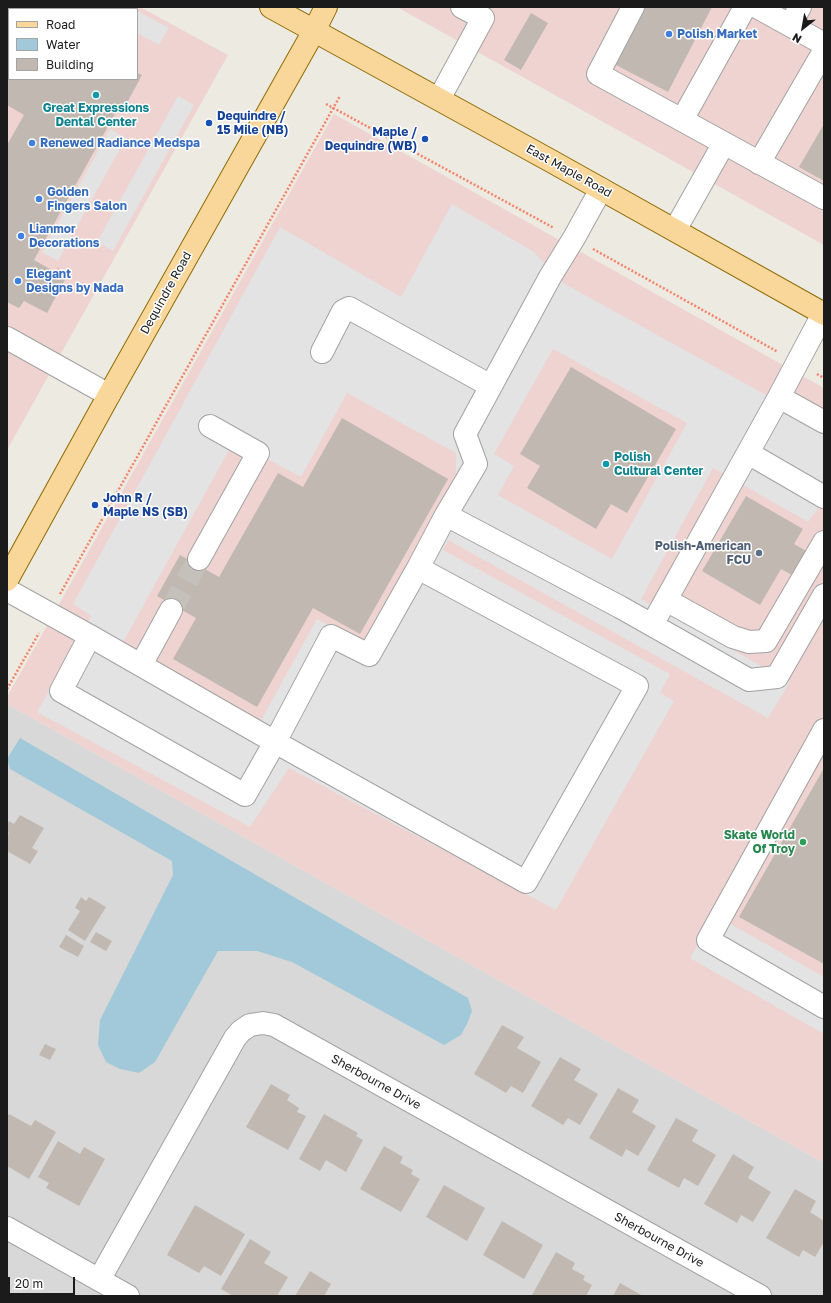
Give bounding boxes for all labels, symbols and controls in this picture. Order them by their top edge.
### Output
legend [8,8,138,80]
north arrow [783,8,823,48]
text: Road [46,17,75,32]
place label: Polish Market [677,27,757,41]
marker: Polish Market [664,29,674,39]
text: N [790,31,803,46]
text: Water [46,37,80,52]
text: Building [46,57,94,72]
marker: Great Expressions Dental Center [91,90,101,100]
place label: Great Expressions Dental Center [43,101,149,129]
place label: Dequindre / 15 Mile (NB) [217,109,288,137]
marker: Dequindre / 15 Mile (NB) [204,118,214,128]
place label: Maple / Dequindre (WB) [325,125,417,153]
marker: Maple / Dequindre (WB) [420,134,430,144]
place label: Renewed Radiance Medspa [40,136,200,150]
marker: Renewed Radiance Medspa [27,138,37,148]
street label: East Maple Road [524,142,614,200]
place label: Golden Fingers Salon [47,185,127,213]
marker: Golden Fingers Salon [34,194,44,204]
place label: Lianmor Decorations [29,222,99,250]
marker: Lianmor Decorations [16,231,26,241]
street label: Dequindre Road [137,249,195,337]
place label: Elegant Designs by Nada [26,267,124,295]
marker: Elegant Designs by Nada [13,276,23,286]
place label: Polish Cultural Center [614,450,703,478]
marker: Polish Cultural Center [601,459,611,469]
place label: John R / Maple NS (SB) [103,491,188,519]
marker: John R / Maple NS (SB) [90,500,100,510]
place label: Polish-American FCU [655,539,751,567]
marker: Polish-American FCU [754,548,764,558]
place label: Skate World Of Troy [724,828,795,856]
marker: Skate World Of Troy [798,837,808,847]
street label: Sherbourne Drive [329,1051,423,1113]
street label: Sherbourne Drive [612,1209,706,1271]
scale bar [10,1269,77,1295]
text: 20 m [15,1276,43,1291]

